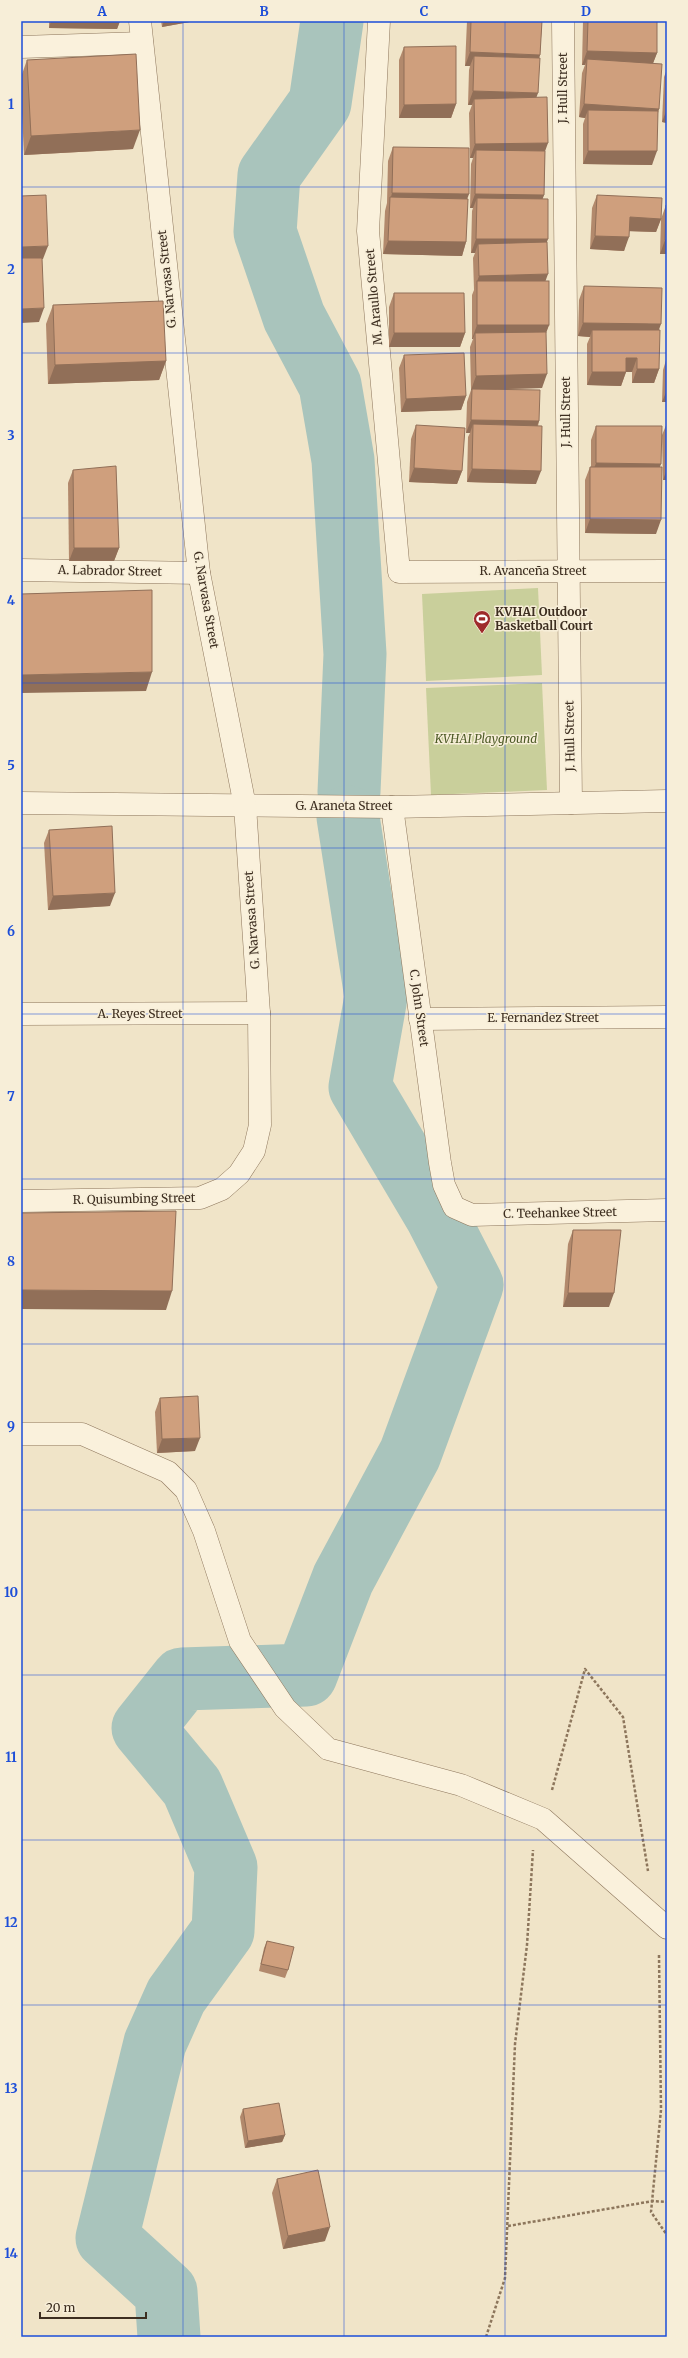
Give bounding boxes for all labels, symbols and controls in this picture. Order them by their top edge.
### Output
text: A [96,3,107,20]
text: B [259,3,269,20]
text: C [420,3,429,20]
text: D [581,3,591,20]
street label: J. Hull Street [555,52,570,125]
text: 1 [8,96,14,113]
street label: G. Narvasa Street [154,229,179,329]
street label: M. Araullo Street [362,248,385,346]
text: 2 [7,261,15,278]
street label: J. Hull Street [558,376,573,449]
text: 3 [7,427,15,444]
street label: G. Narvasa Street [191,550,222,650]
street label: A. Labrador Street [57,562,163,579]
street label: R. Avanceña Street [480,563,587,578]
text: 4 [7,592,16,609]
place label: KVHAI Outdoor Basketball Court [495,604,593,633]
sports icon: KVHAI Outdoor Basketball Court [472,609,492,634]
street label: J. Hull Street [561,700,578,773]
park label: KVHAI Playground [434,731,537,746]
text: 5 [7,757,15,774]
street label: G. Araneta Street [295,798,393,813]
street label: G. Narvasa Street [241,870,262,970]
text: 6 [7,923,15,940]
street label: C. John Street [407,968,432,1048]
street label: A. Reyes Street [96,1006,183,1021]
street label: E. Fernandez Street [487,1010,599,1025]
text: 7 [7,1088,15,1105]
street label: R. Quisumbing Street [72,1190,196,1207]
street label: C. Teehankee Street [503,1204,617,1221]
text: 8 [7,1253,15,1270]
text: 9 [7,1418,15,1435]
text: 10 [4,1584,18,1601]
text: 11 [5,1749,17,1766]
text: 12 [4,1914,18,1931]
text: 13 [4,2080,18,2097]
text: 14 [4,2245,19,2262]
scale bar [40,2294,146,2320]
text: 20 m [46,2300,75,2315]

